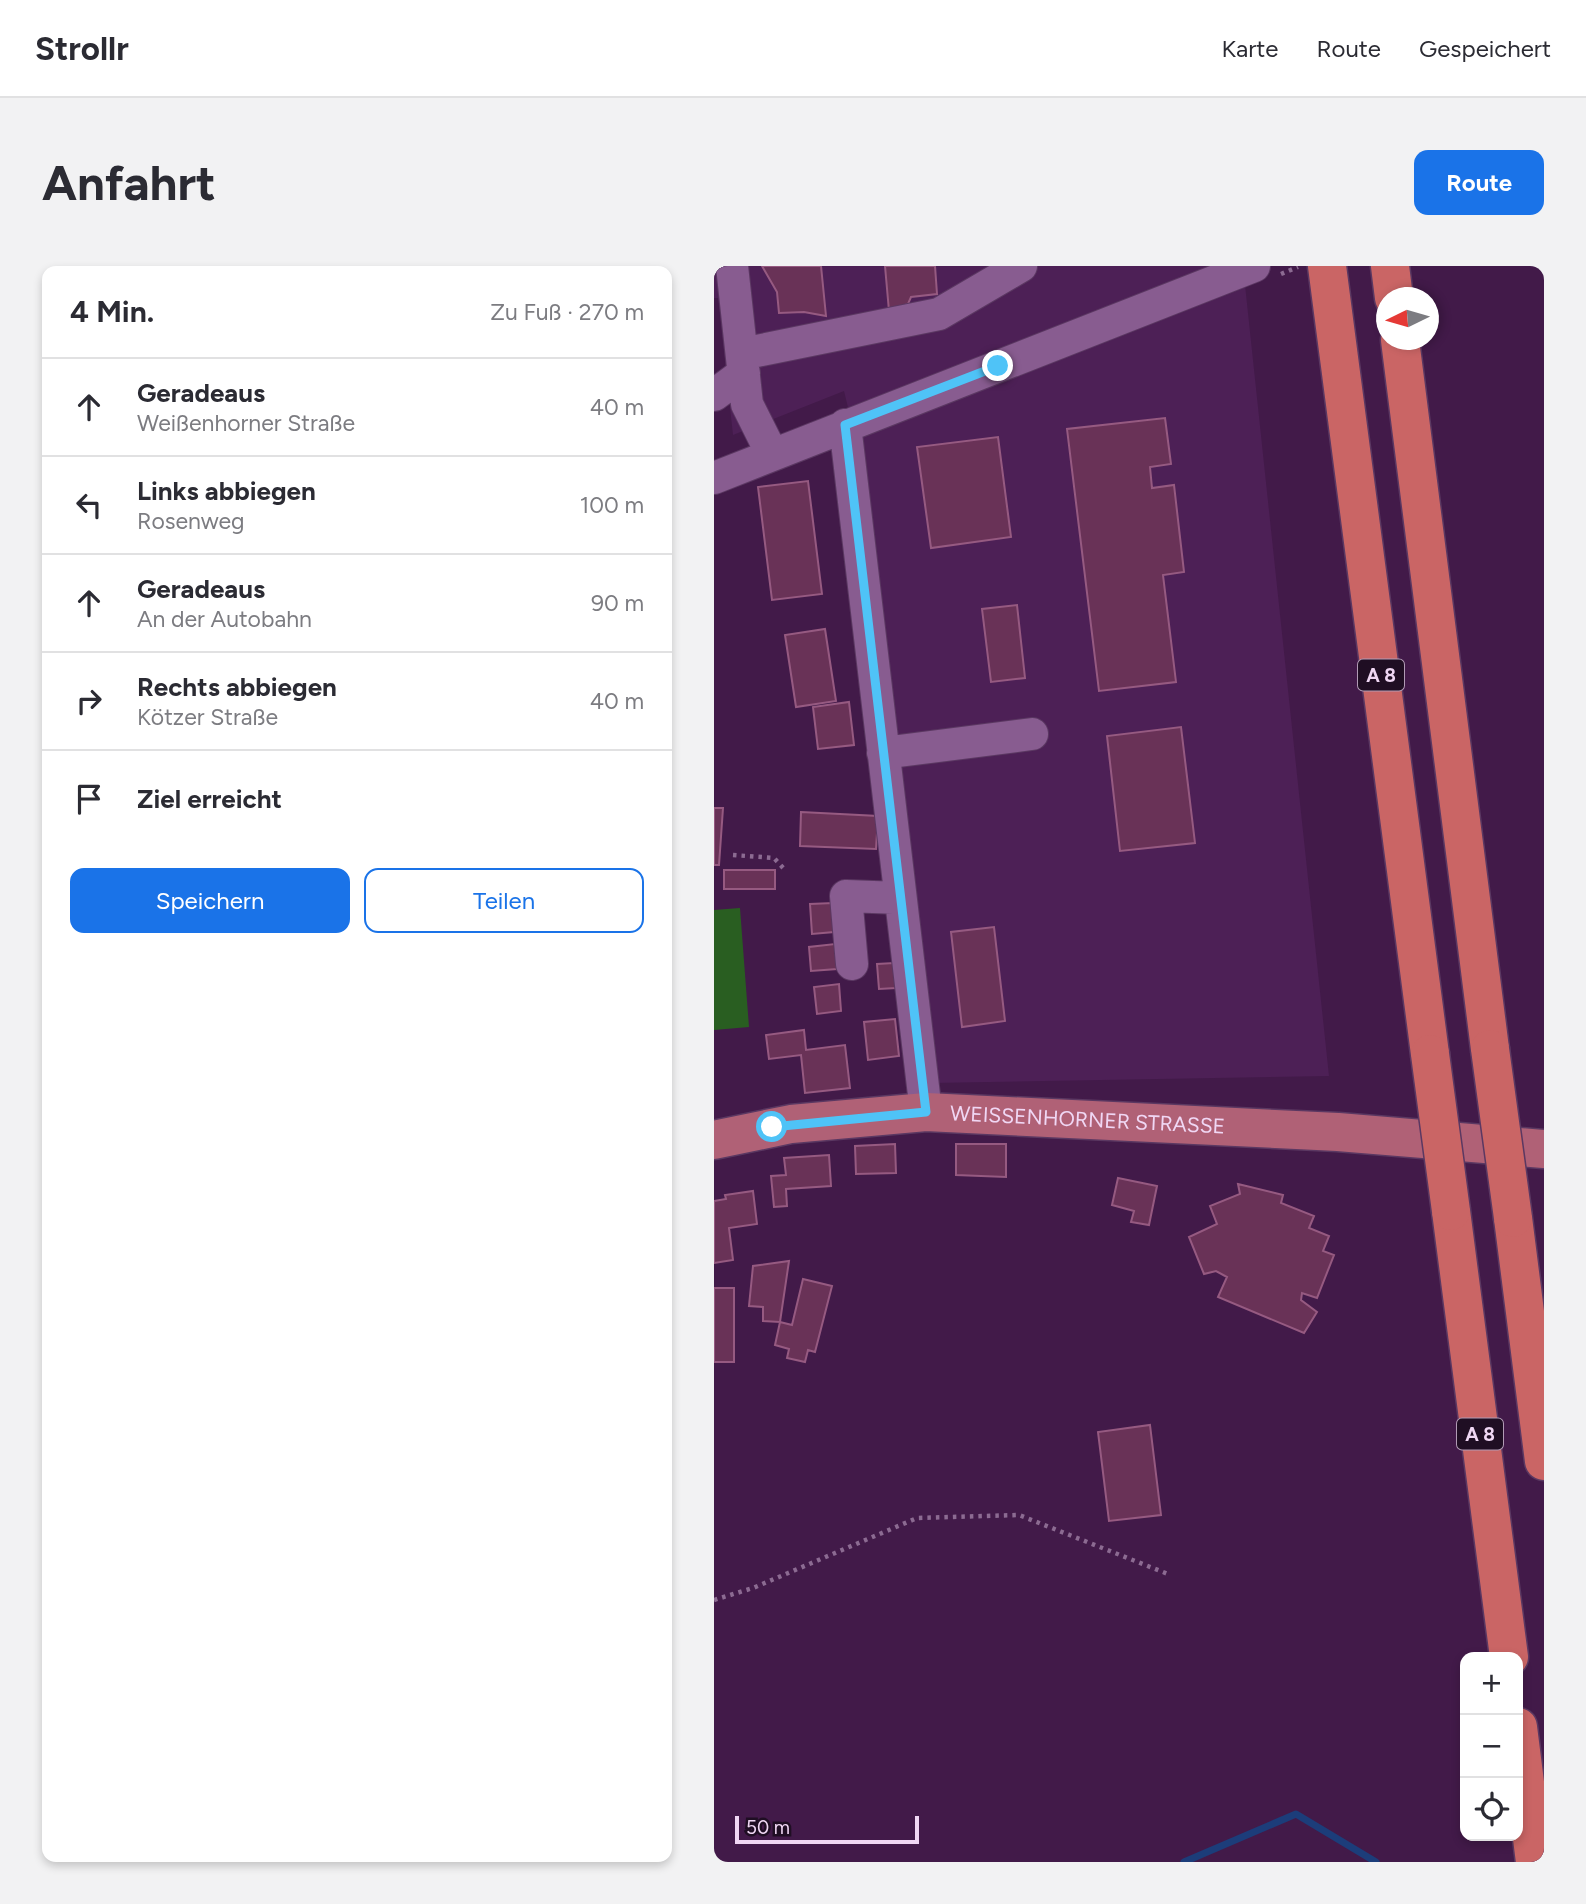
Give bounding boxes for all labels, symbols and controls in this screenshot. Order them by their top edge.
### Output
text: Strollr [35,29,129,68]
text: Karte [1222,34,1278,63]
text: Route [1316,34,1381,63]
text: Gespeichert [1419,34,1551,63]
button: Route [1414,150,1544,215]
text: Anfahrt [42,153,216,212]
north arrow [1376,287,1439,350]
text: 4 Min. [70,293,154,330]
text: Zu Fuß · 270 m [490,298,644,326]
route end [982,350,1013,381]
text: Geradeaus [137,377,265,409]
icon: ahead [70,388,108,426]
text: 40 m [590,393,644,421]
text: Weißenhorner Straße [137,409,355,437]
text: Links abbiegen [137,475,316,507]
icon: left [70,486,108,524]
text: 100 m [580,491,644,519]
text: Rosenweg [137,507,245,535]
text: Geradeaus [137,573,265,605]
icon: ahead [70,584,108,622]
text: 90 m [591,589,644,617]
text: An der Autobahn [137,605,312,633]
road number: A 8 [1358,660,1404,690]
text: Rechts abbiegen [137,671,337,703]
icon: right [70,682,108,720]
text: 40 m [590,687,644,715]
text: Kötzer Straße [137,703,278,731]
icon: arrive [70,780,108,818]
text: Ziel erreicht [137,783,282,815]
button: Speichern [70,868,350,933]
button: Teilen [364,868,644,933]
street label: WEISSENHORNER STRASSE [950,1100,1226,1139]
route start [756,1111,787,1142]
road number: A 8 [1457,1418,1503,1450]
map controls [1460,1652,1523,1841]
button: + [1460,1652,1523,1715]
button: − [1460,1715,1523,1778]
button: locate [1460,1778,1523,1841]
scale bar [735,1813,919,1845]
text: 50 m [746,1816,790,1839]

